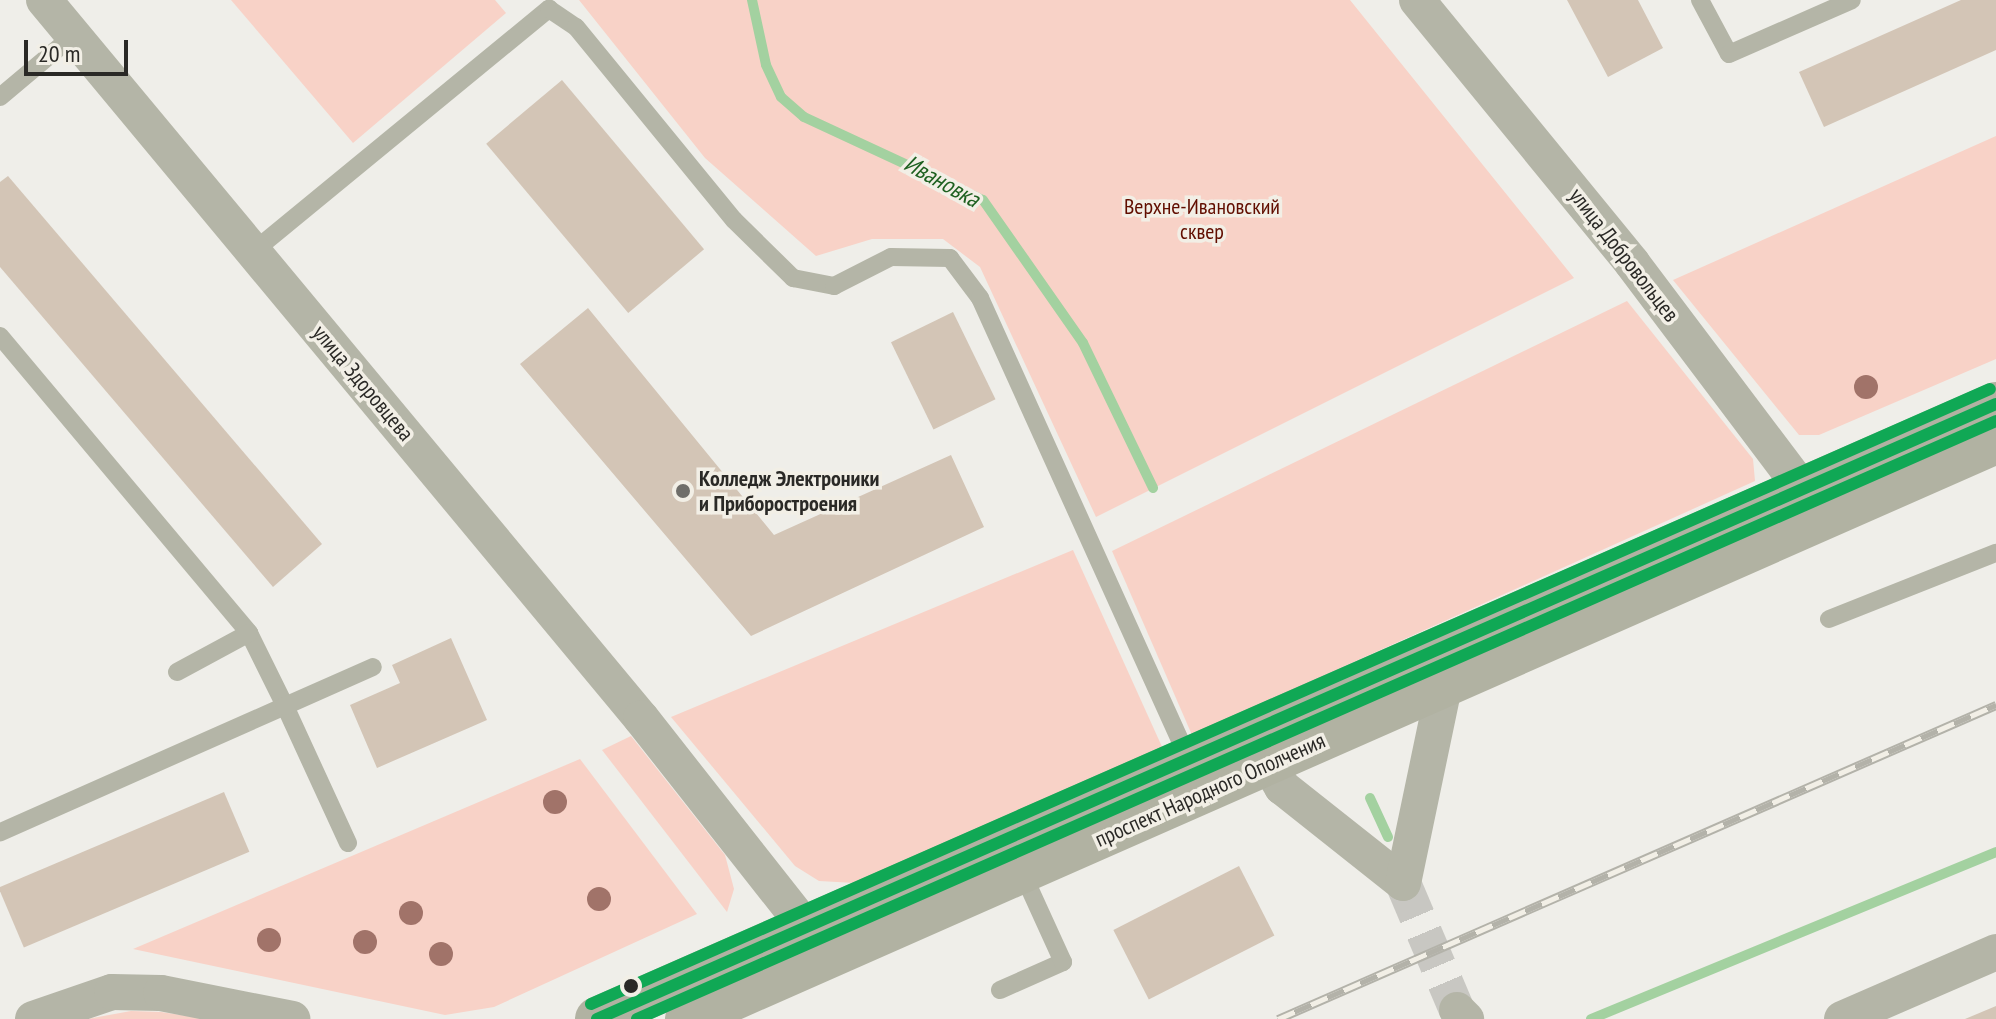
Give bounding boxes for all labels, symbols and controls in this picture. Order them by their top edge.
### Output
scale bar [28,24,132,74]
text: 20 m [38,38,80,69]
water label: Ивановка [899,149,985,213]
street label: улица Добровольцев [1564,183,1684,327]
park label: Верхне-Ивановский сквер [1124,193,1280,244]
street label: улица Здоровцева [307,320,419,446]
place label: Колледж Электроники и Приборостроения [699,465,879,516]
marker: Колледж Электроники и Приборостроения [674,482,692,500]
street label: проспект Народного Ополчения [1091,727,1329,853]
unlabelled marker [623,978,639,994]

